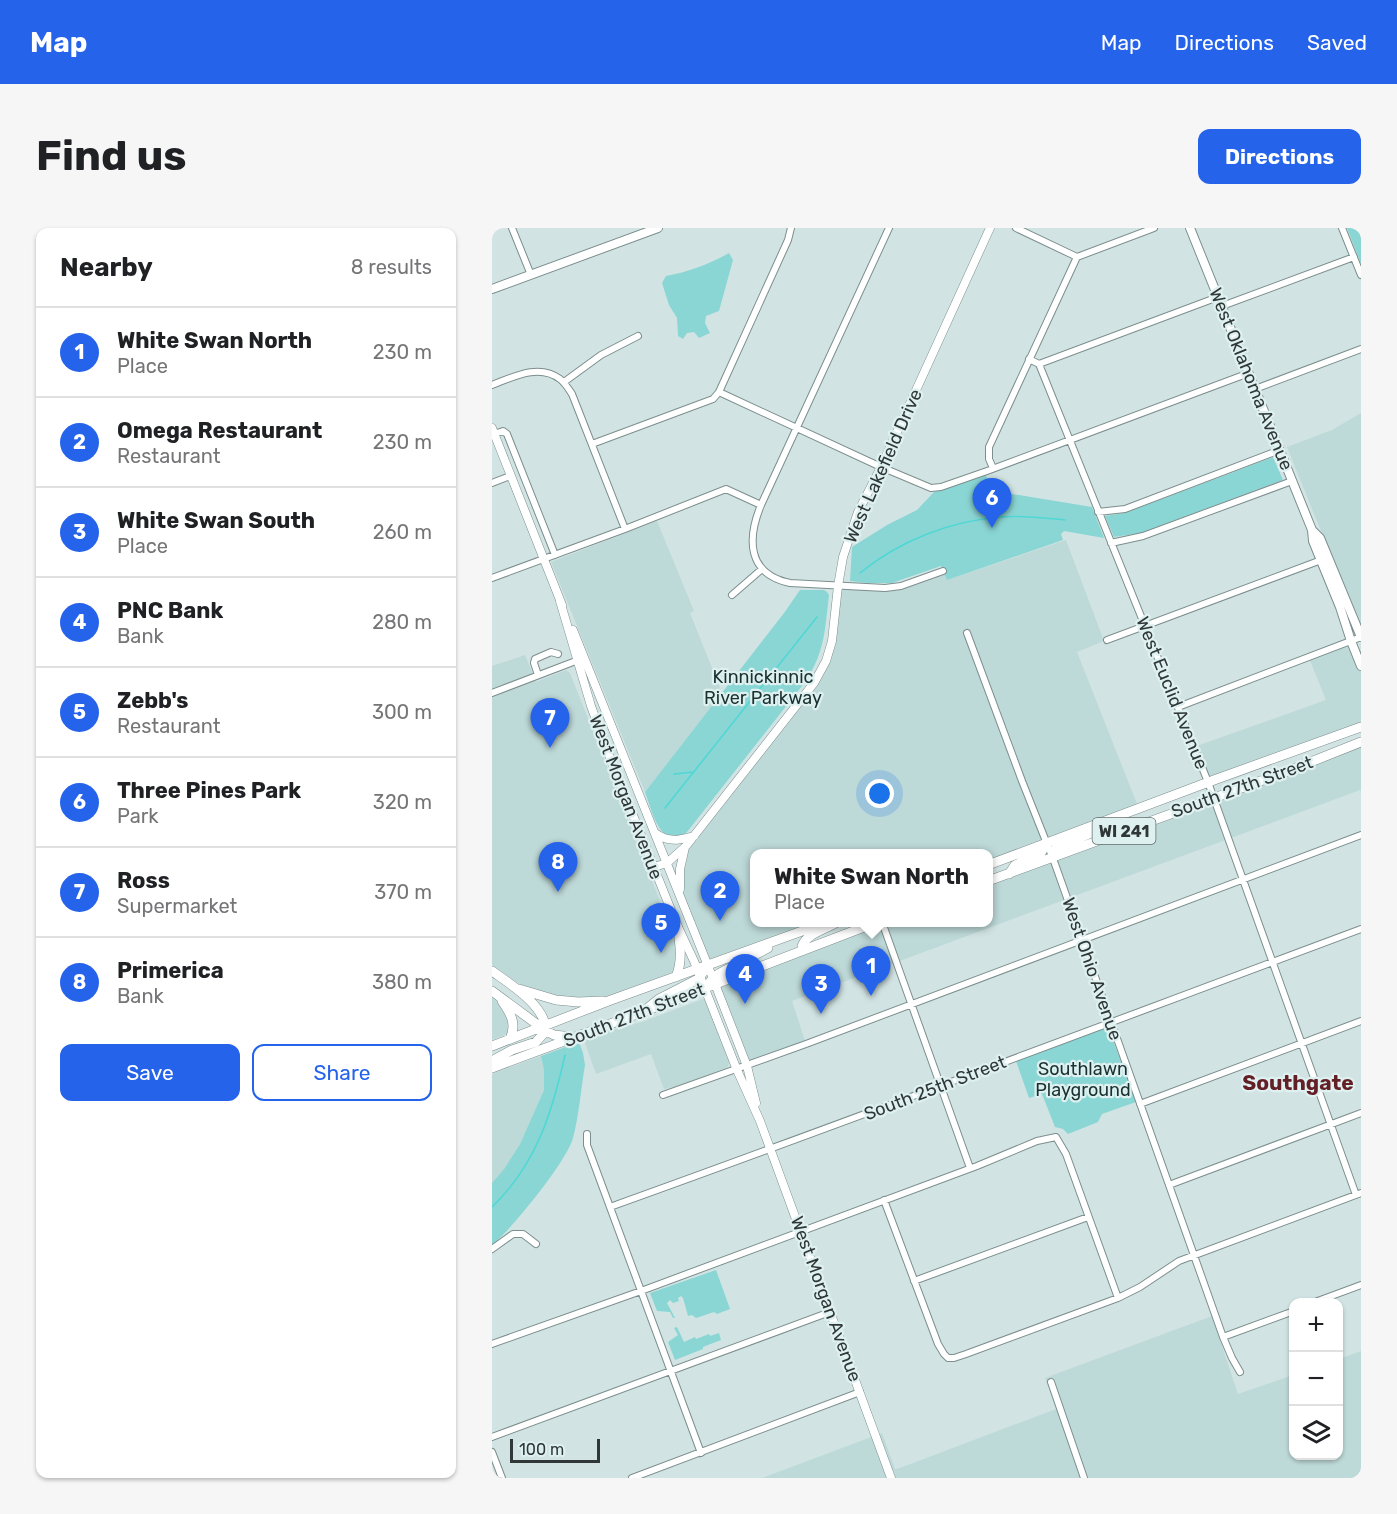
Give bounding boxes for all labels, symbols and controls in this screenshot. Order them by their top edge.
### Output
text: Map [30,26,87,59]
text: Map [1101,30,1142,55]
text: Directions [1175,30,1274,55]
text: Saved [1307,30,1367,55]
button: Directions [1198,129,1361,184]
text: Find us [36,131,187,181]
text: Nearby [60,252,153,283]
text: 8 results [351,255,432,279]
street label: West Oklahoma Avenue [1204,285,1298,473]
text: White Swan North [117,327,312,354]
text: 1 [75,340,84,364]
text: 230 m [373,340,432,364]
text: Place [117,354,168,378]
street label: West Lakefield Drive [839,386,927,546]
text: Omega Restaurant [117,417,322,444]
text: 2 [73,430,86,454]
text: 230 m [373,430,432,454]
text: Restaurant [117,444,221,468]
pin: 6 [972,478,1012,528]
text: White Swan South [117,507,315,534]
text: 3 [73,520,86,544]
text: 260 m [373,520,432,544]
text: Place [117,534,168,558]
text: PNC Bank [117,597,223,624]
text: 4 [73,610,86,634]
text: 280 m [372,610,432,634]
street label: West Euclid Avenue [1131,613,1213,773]
text: Bank [117,624,164,648]
park label: Kinnickinnic River Parkway [704,666,822,709]
text: Zebb's [117,687,189,714]
pin: 7 [530,698,570,748]
text: 5 [73,700,86,724]
text: 300 m [372,700,432,724]
street label: West Morgan Avenue [584,712,668,882]
text: Restaurant [117,714,221,738]
street label: South 27th Street [1168,751,1316,823]
text: Three Pines Park [117,777,301,804]
your location [865,779,894,808]
text: 6 [73,790,86,814]
text: 320 m [373,790,432,814]
text: Park [117,804,159,828]
road number: WI 241 [1092,818,1156,844]
pin: 8 [538,842,578,892]
popup [750,849,993,927]
text: White Swan North [774,863,969,890]
text: Ross [117,867,170,894]
pin: 2 [700,872,740,921]
text: 7 [74,880,85,904]
text: 370 m [374,880,432,904]
text: Place [774,890,825,914]
text: Supermarket [117,894,237,918]
street label: West Ohio Avenue [1057,895,1127,1043]
pin: 5 [642,904,680,953]
pin: 1 [852,946,890,996]
pin: 4 [726,954,764,1004]
text: Primerica [117,957,224,984]
pin: 3 [802,964,840,1014]
text: 8 [73,970,86,994]
text: 380 m [372,970,432,994]
street label: South 27th Street [560,978,708,1052]
text: Bank [117,984,164,1008]
button: Save [60,1044,240,1101]
button: Share [252,1044,432,1101]
street label: South 25th Street [861,1051,1009,1125]
park label: Southlawn Playground [1035,1058,1131,1101]
district label: Southgate [1242,1070,1354,1095]
street label: West Morgan Avenue [786,1213,866,1385]
map controls [1289,1298,1343,1460]
button: + [1289,1298,1343,1352]
button: − [1289,1352,1343,1406]
button: layers [1289,1406,1343,1460]
scale bar [510,1436,600,1464]
text: 100 m [519,1440,564,1459]

